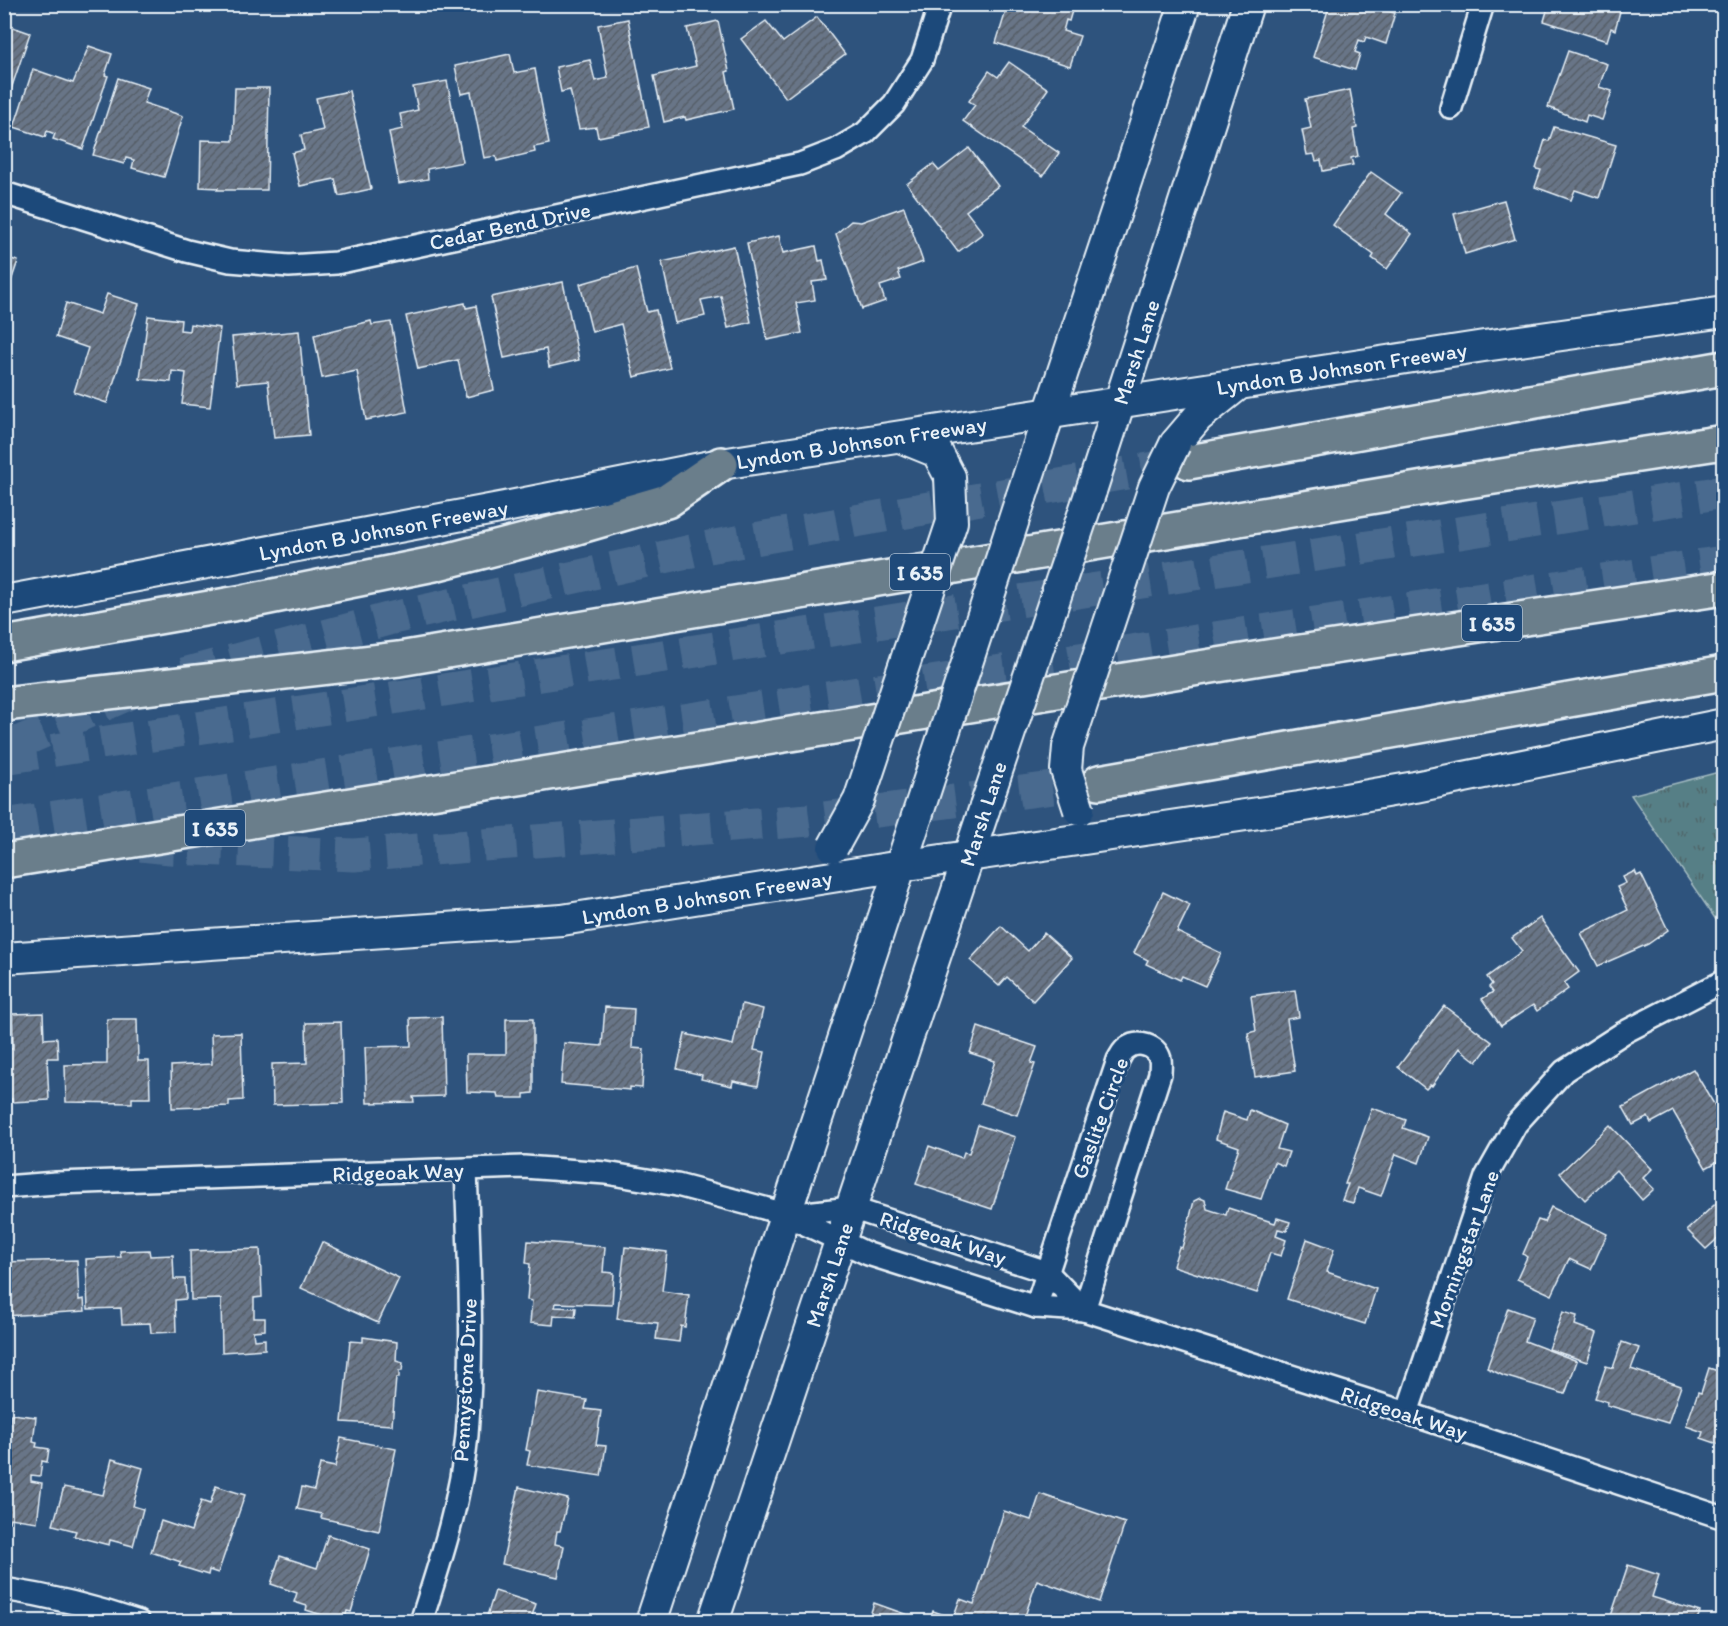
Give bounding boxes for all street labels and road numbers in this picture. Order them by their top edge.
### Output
street label: Cedar Bend Drive [427,196,593,256]
street label: Marsh Lane [1106,296,1165,408]
street label: Lyndon B Johnson Freeway [1215,335,1469,401]
street label: Lyndon B Johnson Freeway [734,410,989,475]
street label: Lyndon B Johnson Freeway [257,493,511,566]
road number: I 635 [890,554,950,590]
road number: I 635 [1462,605,1522,641]
street label: Marsh Lane [953,758,1013,870]
road number: I 635 [185,810,245,846]
street label: Lyndon B Johnson Freeway [580,864,835,930]
street label: Gaslite Circle [1066,1054,1134,1182]
street label: Ridgeoak Way [332,1156,465,1188]
street label: Morningstar Lane [1423,1166,1505,1332]
street label: Ridgeoak Way [876,1205,1010,1271]
street label: Marsh Lane [799,1219,859,1331]
street label: Pennystone Drive [447,1298,483,1462]
street label: Ridgeoak Way [1337,1380,1471,1446]

